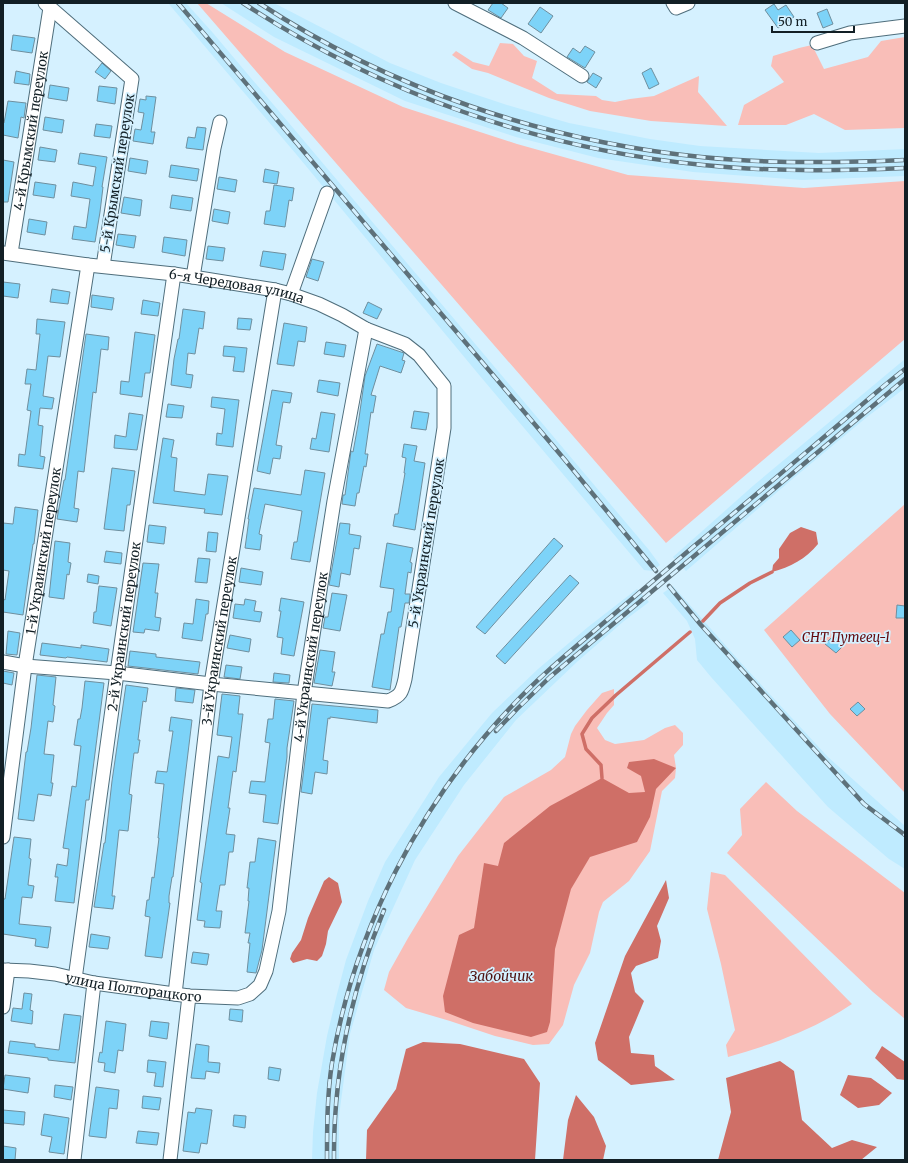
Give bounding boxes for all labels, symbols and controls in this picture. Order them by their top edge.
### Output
scale bar [772,8,854,34]
text: 50 m [778,14,807,29]
street label: 4-й Крымский переулок [10,49,52,212]
street label: 5-й Крымский переулок [97,92,139,254]
street label: 6-я Чередовая улица [168,266,306,307]
street label: 5-й Украинский переулок [405,456,448,629]
street label: 1-й Украинский переулок [22,465,65,636]
street label: 2-й Украинский переулок [104,540,145,712]
street label: 3-й Украинский переулок [198,554,241,727]
street label: 4-й Украинский переулок [290,570,332,743]
park label: СНТ Путеец-1 [802,629,890,646]
water label: Забойчик [469,967,533,985]
street label: улица Полторацкого [64,969,202,1006]

